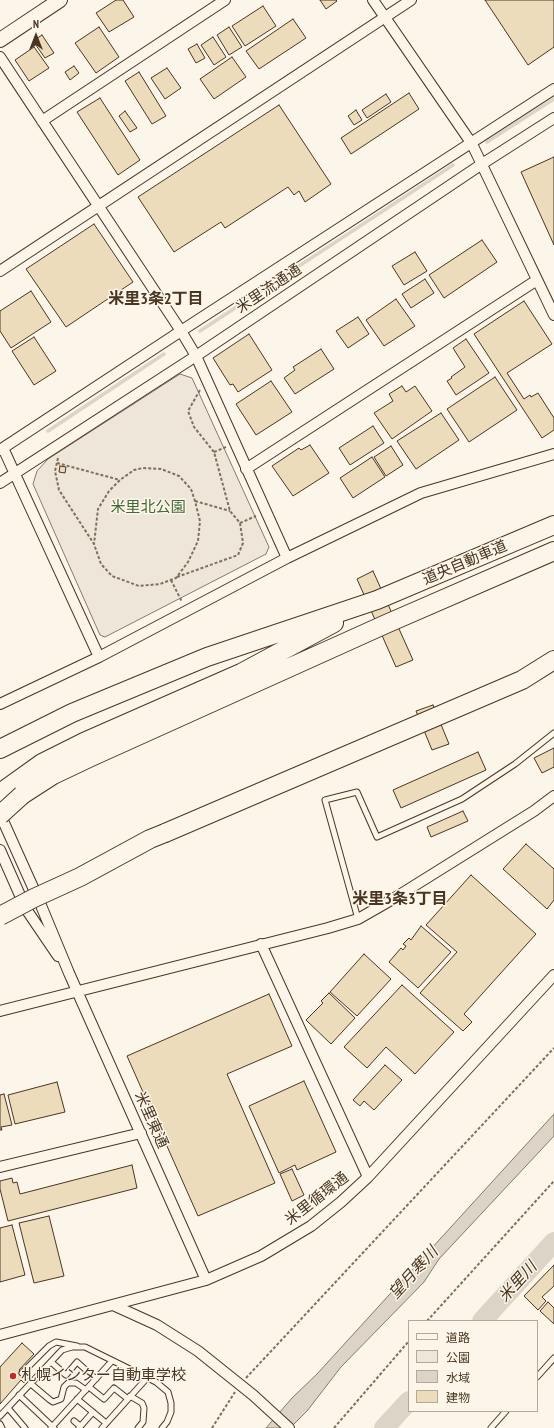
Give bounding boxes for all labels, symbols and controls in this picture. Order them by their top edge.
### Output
north arrow [16,16,56,56]
text: N [33,17,39,31]
street label: 米里流通通 [233,261,305,317]
district label: 米里3条2丁目 [108,289,204,309]
park label: 米里北公園 [111,499,185,517]
street label: 道央自動車道 [420,537,510,589]
district label: 米里3条3丁目 [352,889,448,909]
street label: 米里東通 [131,1089,171,1151]
street label: 米里循環通 [282,1169,352,1229]
water label: 望月寒川 [385,1243,443,1303]
water label: 米里川 [495,1258,541,1306]
legend [408,1320,538,1412]
text: 道路 [446,1330,470,1345]
text: 公園 [446,1350,470,1365]
place label: 札幌インター自動車学校 [21,1367,186,1385]
text: 水域 [446,1370,470,1385]
marker: 札幌インター自動車学校 [8,1371,18,1381]
text: 建物 [446,1390,470,1405]

